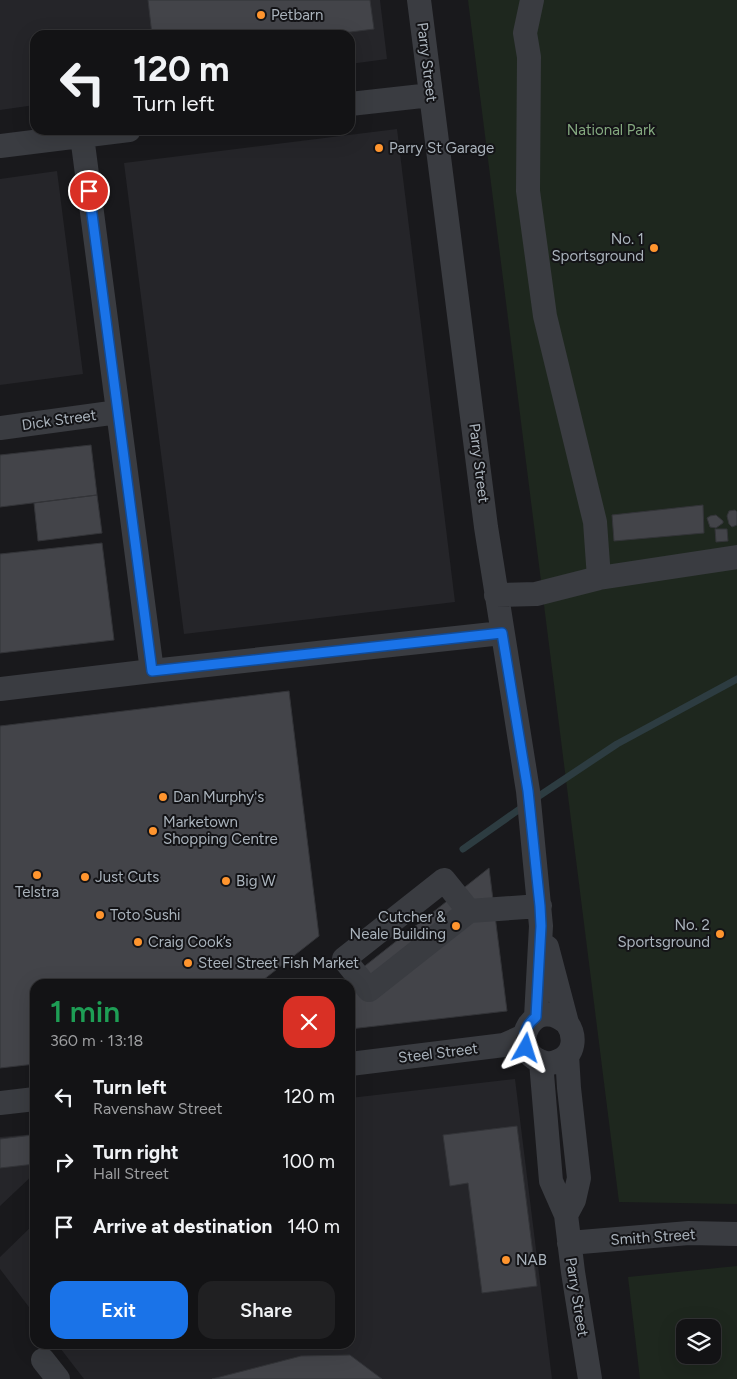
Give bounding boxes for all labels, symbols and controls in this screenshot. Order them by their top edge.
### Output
place label: Petbarn [271,6,323,24]
marker: Petbarn [255,9,267,21]
street label: Parry Street [413,21,441,103]
text: 120 m [133,48,230,90]
icon: left [50,50,115,115]
text: Turn left [133,90,215,117]
park label: National Park [567,121,656,139]
place label: Parry St Garage [389,139,494,157]
marker: Parry St Garage [373,142,385,154]
pin [68,170,110,212]
icon: arrive [75,177,103,205]
place label: No. 1 Sportsground [551,230,644,265]
marker: No. 1 Sportsground [648,242,660,254]
street label: Dick Street [21,406,98,434]
street label: Parry Street [465,422,493,504]
place label: Dan Murphy's [173,788,264,806]
marker: Dan Murphy's [157,791,169,803]
place label: Marketown Shopping Centre [163,813,278,848]
marker: Marketown Shopping Centre [147,825,159,837]
place label: Just Cuts [95,868,159,886]
marker: Telstra [31,869,43,881]
marker: Just Cuts [79,871,91,883]
place label: Big W [236,872,276,890]
marker: Big W [220,875,232,887]
place label: Telstra [15,883,59,901]
place label: Toto Sushi [110,906,181,924]
place label: Cutcher & Neale Building [350,908,446,943]
marker: Toto Sushi [94,909,106,921]
place label: No. 2 Sportsground [617,916,710,951]
marker: Cutcher & Neale Building [450,920,462,932]
marker: No. 2 Sportsground [714,928,726,940]
place label: Craig Cook’s [148,933,232,951]
marker: Craig Cook’s [132,936,144,948]
place label: Steel Street Fish Market [198,954,359,972]
marker: Steel Street Fish Market [182,957,194,969]
text: 1 min [50,993,120,1030]
button: close [283,996,335,1048]
position arrow [499,1021,551,1073]
text: 360 m · 13:18 [50,1031,143,1050]
street label: Steel Street [397,1039,479,1067]
text: Turn left [93,1076,167,1099]
icon: left [50,1083,78,1111]
text: 120 m [283,1085,335,1108]
text: Ravenshaw Street [93,1099,223,1118]
text: Turn right [93,1141,179,1164]
icon: right [50,1148,78,1176]
text: 100 m [282,1150,335,1173]
text: Hall Street [93,1164,169,1183]
icon: arrive [50,1213,78,1241]
text: Arrive at destination [93,1215,272,1238]
text: 140 m [287,1215,340,1238]
street label: Smith Street [610,1225,696,1249]
place label: NAB [516,1251,547,1269]
marker: NAB [500,1254,512,1266]
street label: Parry Street [562,1256,592,1338]
button: Exit [50,1281,188,1339]
button: Share [198,1281,335,1339]
map controls [676,1319,721,1364]
button: layers [676,1319,721,1364]

